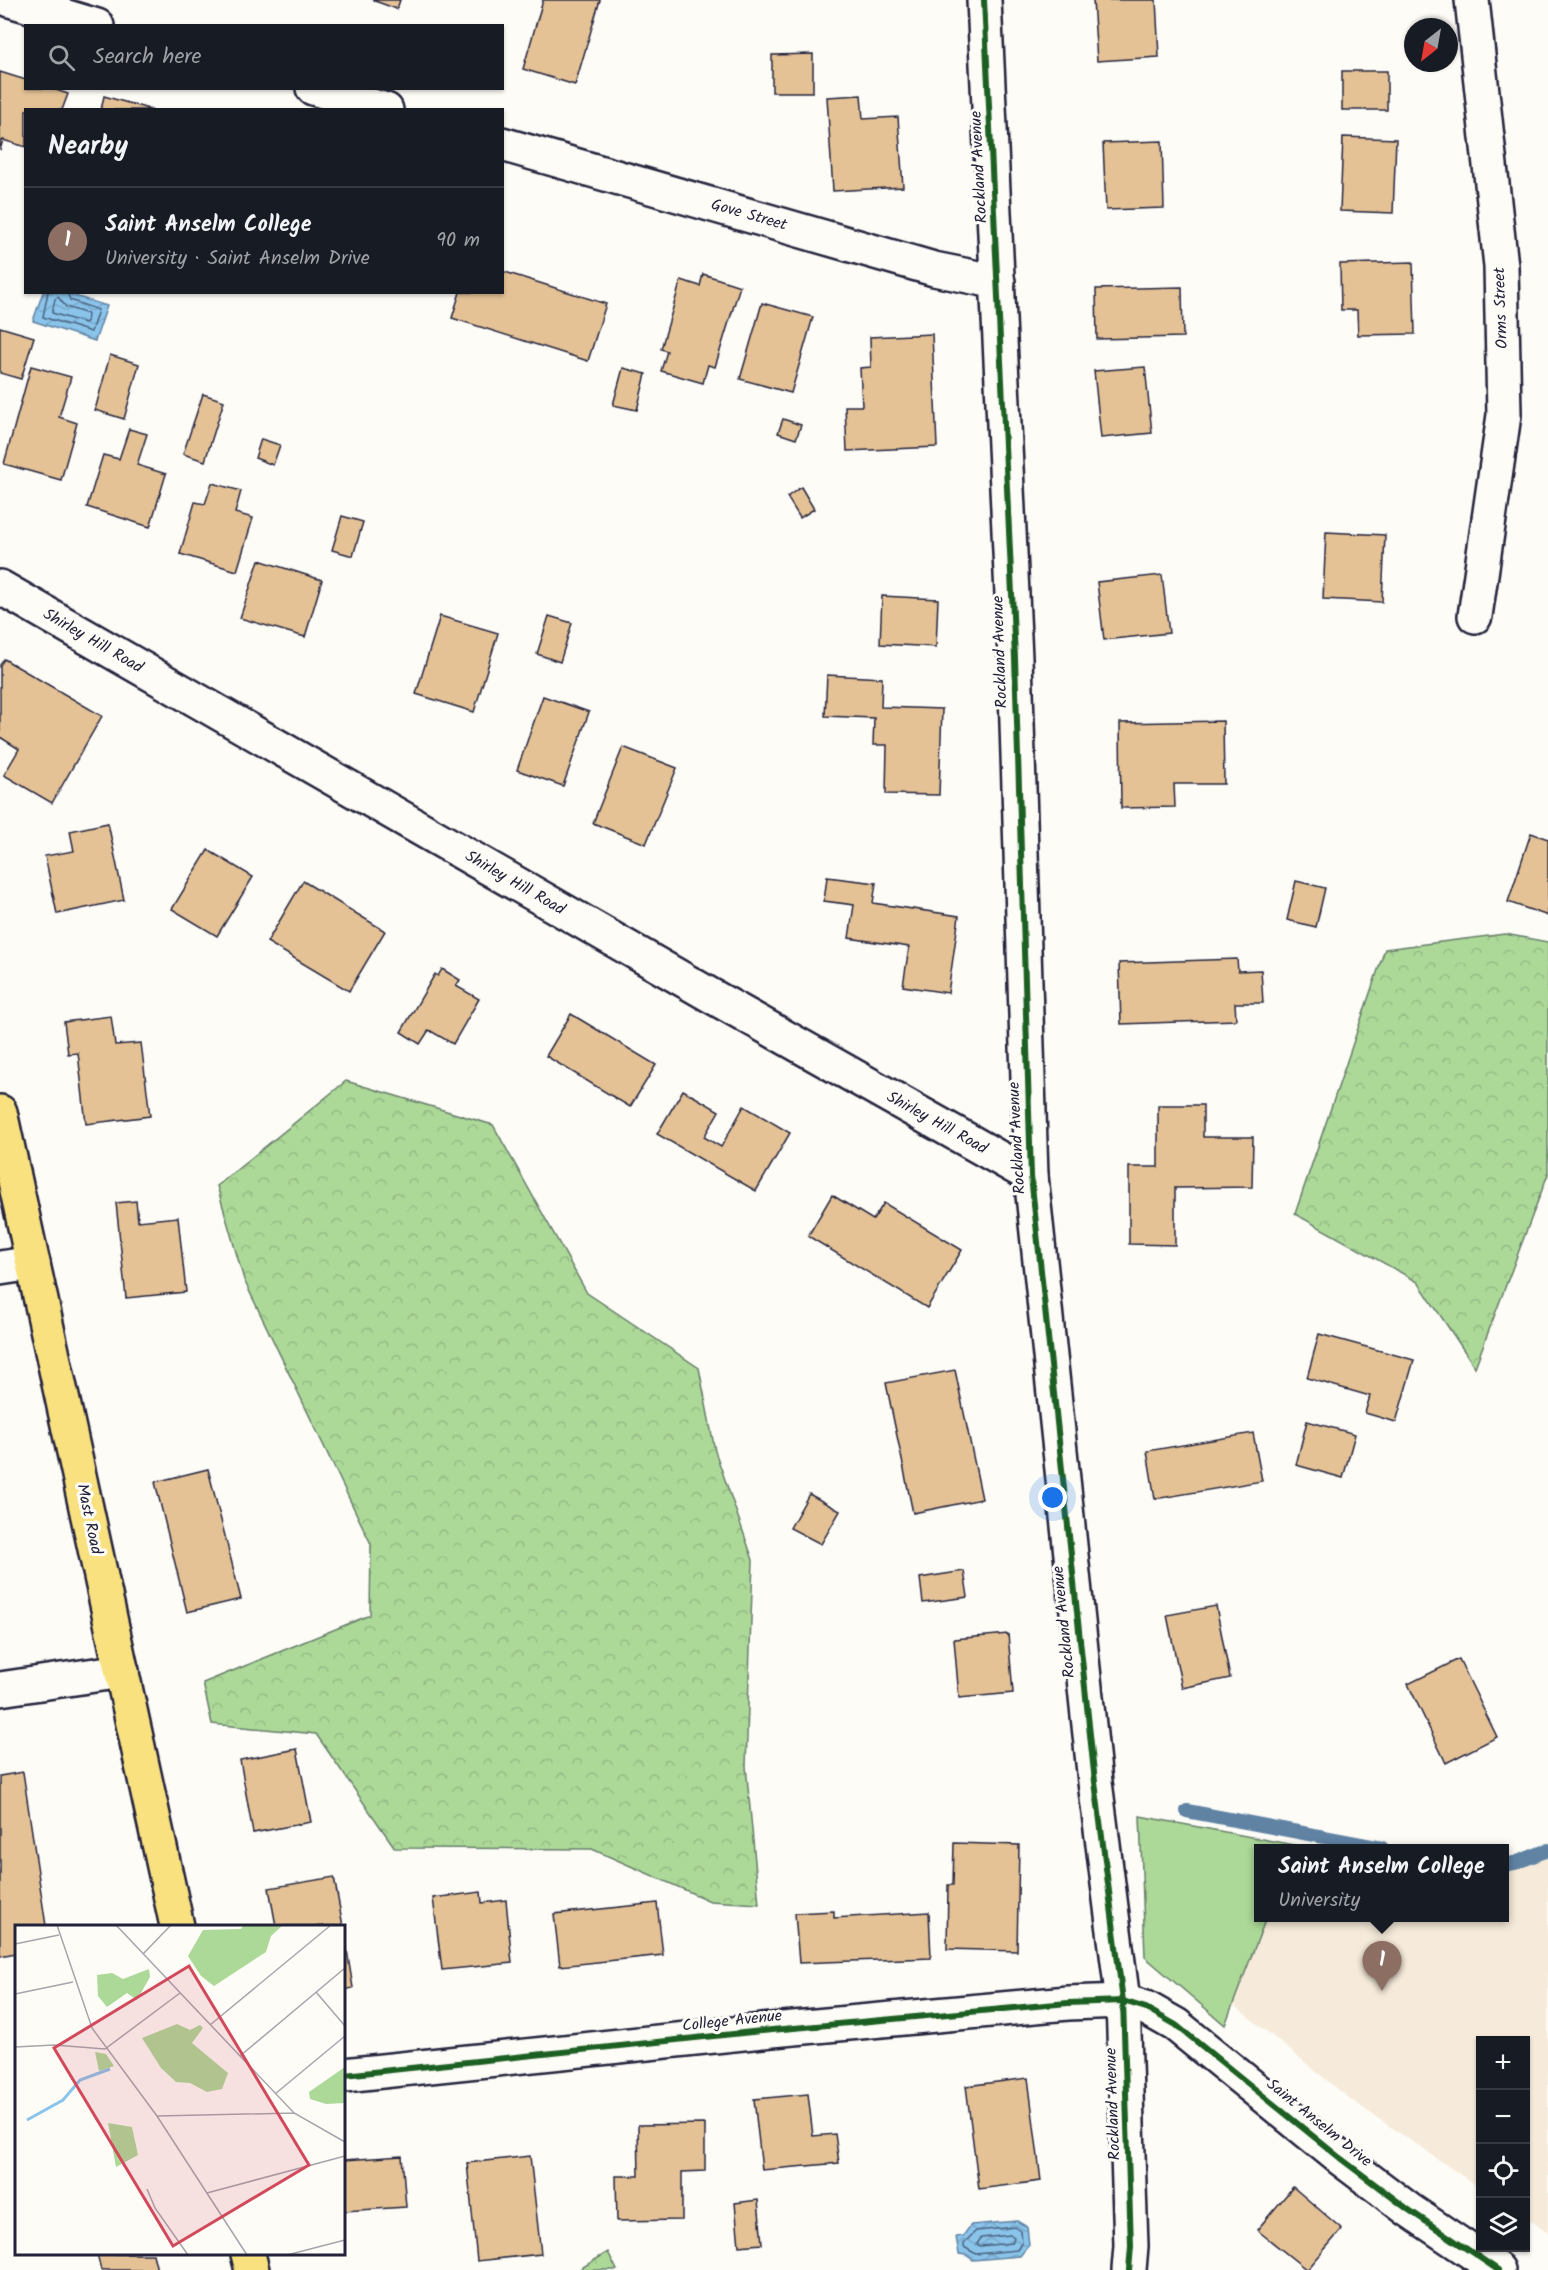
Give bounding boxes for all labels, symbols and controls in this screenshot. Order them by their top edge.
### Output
north arrow [1404,18,1458,72]
search box [24,24,504,90]
text: Search here [93,40,201,75]
icon: search [45,41,78,74]
street label: Rockland Avenue [964,110,994,224]
text: Nearby [48,126,128,168]
street label: Gove Street [708,192,791,238]
text: Saint Anselm College [105,208,311,243]
text: 1 [64,225,71,257]
text: 90 m [436,225,480,257]
text: University · Saint Anselm Drive [105,243,370,275]
street label: Orms Street [1487,266,1515,349]
street label: Rockland Avenue [986,595,1014,709]
street label: Shirley Hill Road [38,602,149,680]
street label: Shirley Hill Road [460,844,571,922]
street label: Rockland Avenue [1002,1081,1032,1195]
street label: Shirley Hill Road [882,1085,993,1162]
street label: Mast Road [69,1481,109,1558]
your location [1038,1483,1067,1512]
street label: Rockland Avenue [1046,1565,1082,1679]
popup [1254,1844,1509,1922]
text: Saint Anselm College [1278,1850,1485,1885]
text: University [1278,1885,1360,1917]
inset map [15,1925,345,2255]
pin: 1 [1362,1942,1402,1991]
street label: College Avenue [681,2003,783,2039]
map controls [1476,2036,1530,2252]
button: + [1476,2036,1530,2090]
street label: Rockland Avenue [1099,2047,1127,2161]
street label: Saint Anselm Drive [1261,2072,1377,2174]
button: − [1476,2090,1530,2144]
button: locate [1476,2144,1530,2198]
button: layers [1476,2198,1530,2252]

